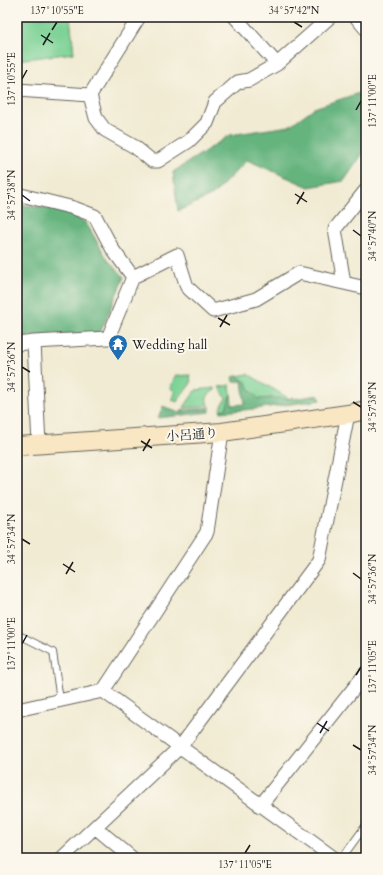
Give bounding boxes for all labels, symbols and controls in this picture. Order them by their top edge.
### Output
text: 137°10'55"E [30,4,84,18]
text: 34°57'42"N [269,4,320,18]
text: 137°10'55"E [5,52,19,106]
text: 137°11'00"E [366,74,380,128]
text: 34°57'38"N [5,169,19,220]
text: 34°57'40"N [366,210,380,261]
temple icon: Wedding hall [107,333,129,361]
place label: Wedding hall [131,336,208,354]
text: 34°57'36"N [5,341,19,392]
text: 34°57'38"N [366,381,380,432]
street label: 小呂通り [165,424,219,446]
text: 34°57'34"N [5,513,19,564]
text: 34°57'36"N [366,553,380,604]
text: 137°11'00"E [5,617,19,671]
text: 137°11'05"E [366,640,380,694]
text: 34°57'34"N [366,724,380,775]
text: 137°11'05"E [218,858,272,872]

